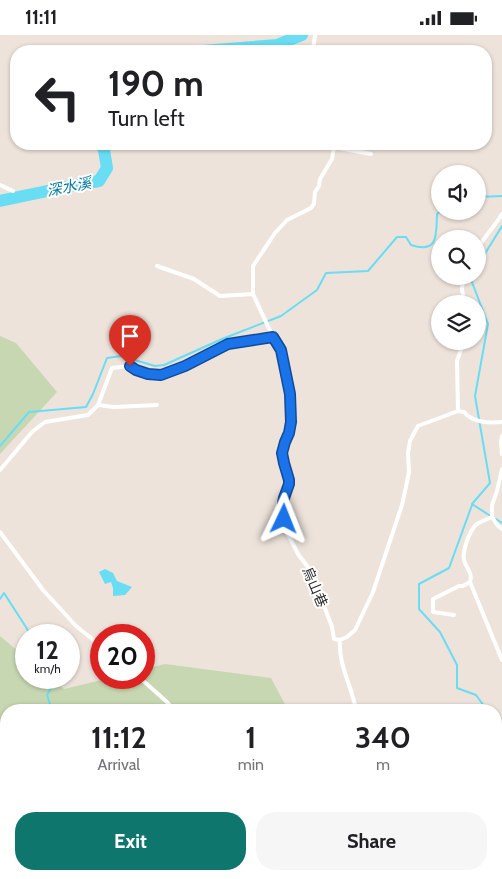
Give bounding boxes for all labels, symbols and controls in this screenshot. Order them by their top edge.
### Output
text: 11:11 [25,6,57,29]
text: 190 m [108,62,204,105]
icon: left [25,65,90,130]
text: Turn left [108,105,185,132]
map controls [431,165,486,350]
button: sound [431,165,486,220]
water label: 深水溪 [45,173,95,200]
button: search [431,230,486,285]
button: layers [431,295,486,350]
pin [109,315,151,366]
icon: arrive [116,322,144,350]
position arrow [257,492,309,544]
street label: 烏山巷 [299,564,331,610]
speed limit sign: 20 [90,624,155,689]
text: 12 [36,635,59,665]
text: km/h [34,661,61,676]
text: 11:12 [91,719,147,756]
text: 1 [245,719,256,756]
text: 340 [355,719,411,756]
text: Arrival [98,755,140,774]
text: min [238,755,264,774]
text: m [376,755,390,774]
button: Exit [15,812,246,870]
button: Share [256,812,487,870]

